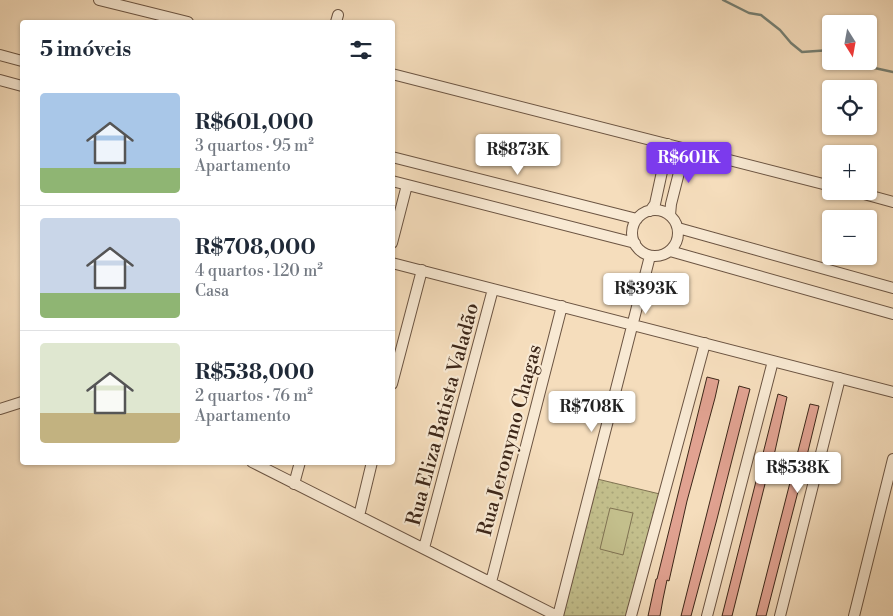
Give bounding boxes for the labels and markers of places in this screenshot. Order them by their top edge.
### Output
pin: R$873K [477,134,559,176]
pin: R$601K [648,142,730,184]
pin: R$393K [605,272,687,315]
pin: R$708K [551,390,633,433]
pin: R$538K [757,452,839,494]

